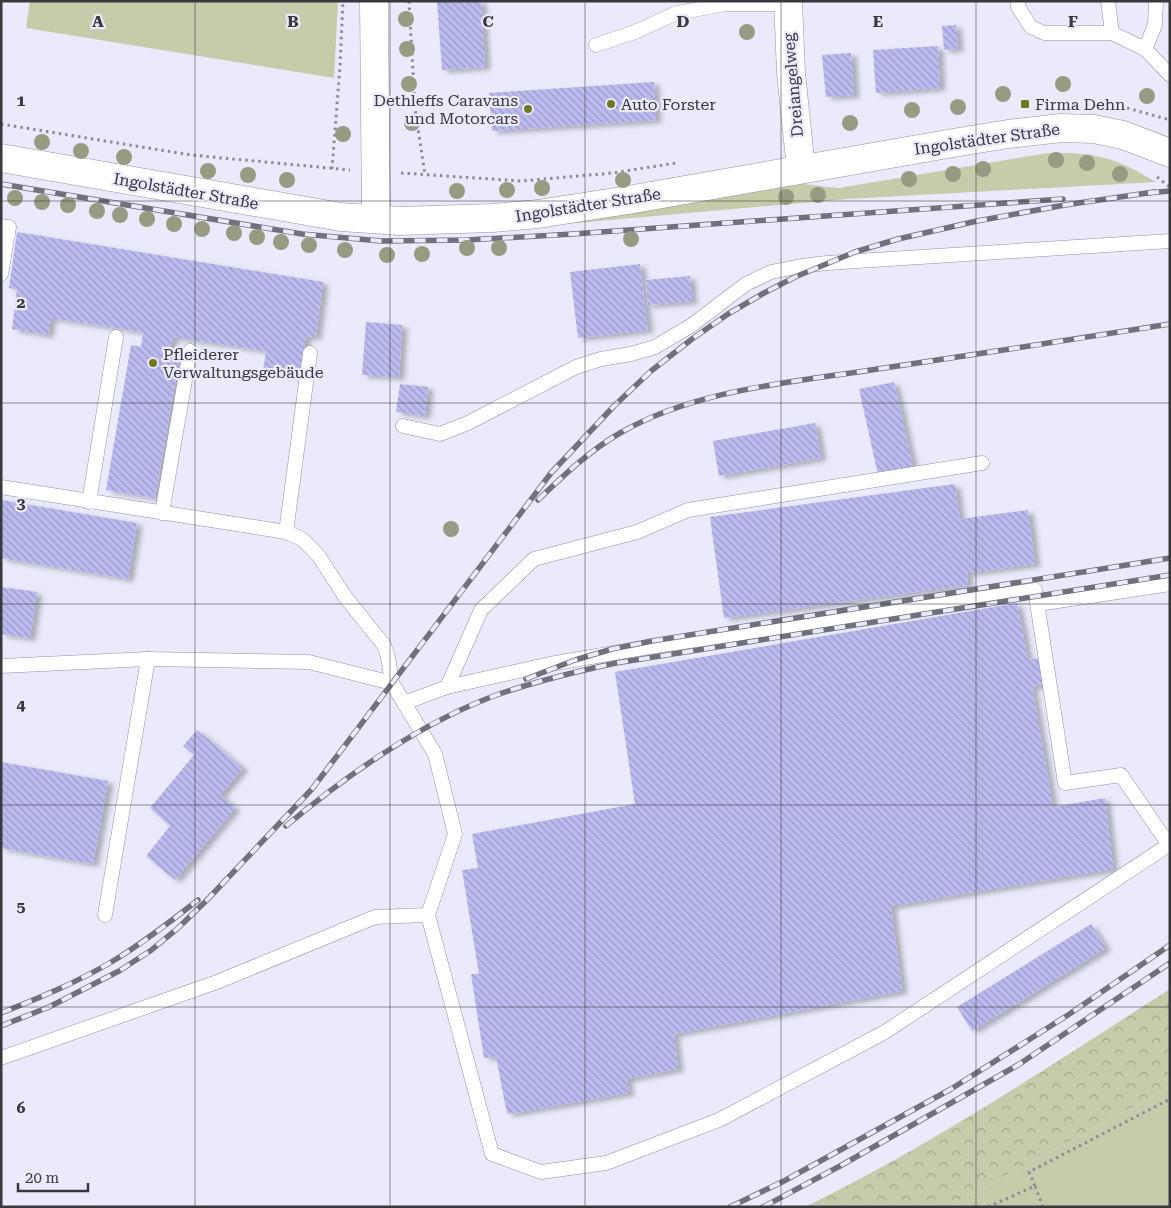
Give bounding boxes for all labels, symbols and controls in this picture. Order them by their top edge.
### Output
text: A [92,12,104,31]
text: B [287,12,299,31]
text: C [482,12,494,31]
text: D [677,12,690,31]
text: E [873,12,883,31]
text: F [1068,12,1078,31]
street label: Dreiangelweg [779,31,807,138]
text: 1 [17,91,26,110]
place label: Dethleffs Caravans und Motorcars [374,91,518,128]
place label: Auto Forster [621,95,716,114]
place label: Firma Dehn [1035,95,1125,114]
marker: Auto Forster [605,98,617,110]
marker: Firma Dehn [1019,98,1031,110]
marker: Dethleffs Caravans und Motorcars [522,103,534,115]
street label: Ingolstädter Straße [913,119,1061,159]
street label: Ingolstädter Straße [112,169,260,213]
street label: Ingolstädter Straße [514,184,662,226]
text: 2 [17,293,26,312]
place label: Pfleiderer Verwaltungsgebäude [163,345,324,382]
marker: Pfleiderer Verwaltungsgebäude [147,357,159,369]
text: 3 [17,494,26,513]
text: 4 [17,695,26,714]
text: 5 [17,897,26,916]
text: 6 [17,1098,26,1117]
scale bar [18,1160,88,1192]
text: 20 m [25,1169,60,1187]

